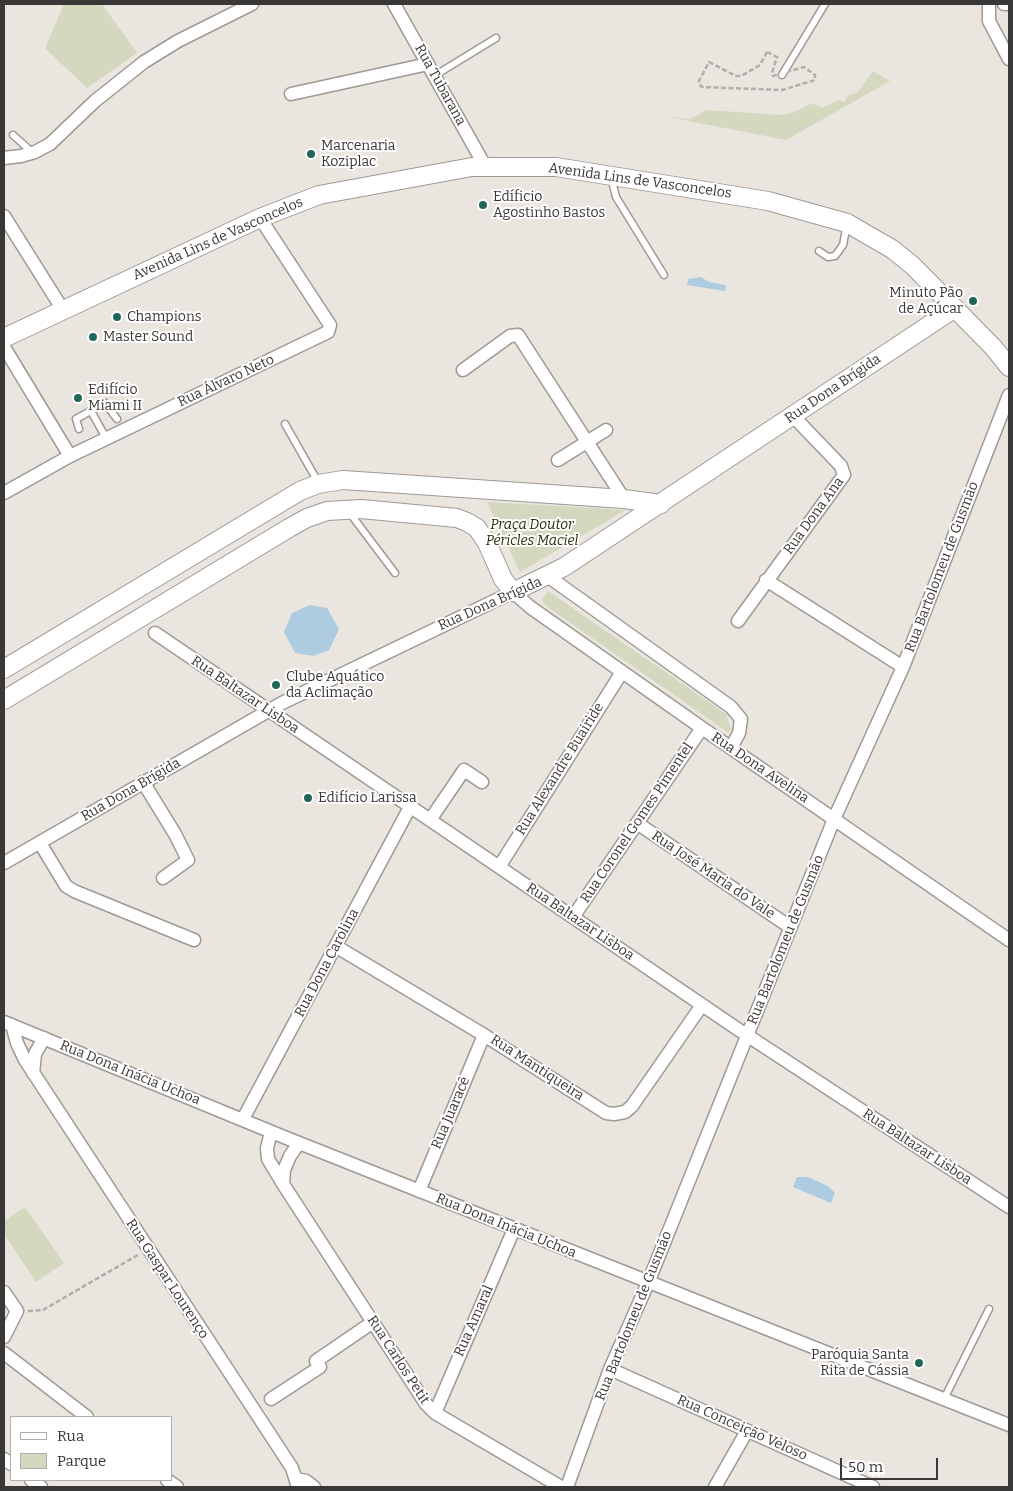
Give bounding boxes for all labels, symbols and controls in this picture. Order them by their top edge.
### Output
street label: Rua Tubarana [411,41,469,129]
place label: Marcenaria Koziplac [321,138,396,170]
marker: Marcenaria Koziplac [305,148,317,160]
street label: Avenida Lins de Vasconcelos [547,160,733,202]
place label: Edíficio Agostinho Bastos [493,189,605,222]
street label: Avenida Lins de Vasconcelos [130,194,306,284]
marker: Edíficio Agostinho Bastos [477,199,489,211]
place label: Minuto Pão de Açúcar [889,285,963,318]
marker: Minuto Pão de Açúcar [967,295,979,307]
place label: Champions [127,309,201,325]
marker: Champions [111,311,123,323]
place label: Master Sound [103,329,193,345]
marker: Master Sound [87,331,99,343]
street label: Rua Álvaro Neto [175,351,277,411]
street label: Rua Dona Brígida [782,351,884,427]
place label: Edifício Miami II [88,382,142,414]
marker: Edifício Miami II [72,392,84,404]
street label: Rua Dona Ana [780,474,848,558]
street label: Rua Bartolomeu de Gusmão [902,479,982,655]
park label: Praça Doutor Péricles Maciel [486,517,578,550]
street label: Rua Dona Brígida [435,574,545,634]
street label: Rua Baltazar Lisboa [188,653,302,737]
place label: Clube Aquático da Aclimação [286,669,384,702]
marker: Clube Aquático da Aclimação [270,679,282,691]
street label: Rua Alexandre Buairide [512,700,608,838]
street label: Rua Dona Avelina [708,729,812,807]
street label: Rua Coronel Gomes Pimentel [577,740,697,906]
street label: Rua Dona Brígida [78,755,184,825]
place label: Edifício Larissa [318,790,417,806]
marker: Edifício Larissa [302,792,314,804]
street label: Rua José Maria do Vale [648,827,778,923]
street label: Rua Bartolomeu de Gusmão [744,853,828,1027]
street label: Rua Baltazar Lisboa [523,880,637,964]
street label: Rua Dona Carolina [291,906,363,1020]
street label: Rua Mantiqueira [487,1032,587,1104]
street label: Rua Dona Inácia Uchoa [57,1037,203,1109]
street label: Rua Juaracê [428,1074,474,1152]
street label: Rua Baltazar Lisboa [859,1105,975,1189]
street label: Rua Dona Inácia Uchoa [433,1190,579,1262]
street label: Rua Gaspar Lourenço [122,1216,212,1342]
street label: Rua Bartolomeu de Gusmão [592,1229,676,1403]
street label: Rua Amaral [451,1283,497,1359]
street label: Rua Carlos Petit [363,1313,433,1407]
place label: Paróquia Santa Rita de Cássia [811,1347,909,1380]
marker: Paróquia Santa Rita de Cássia [913,1357,925,1369]
street label: Rua Conceição Veloso [674,1392,810,1464]
legend [10,1416,172,1481]
text: Rua [57,1427,84,1445]
scale bar [843,1448,940,1480]
text: Parque [57,1452,106,1470]
text: 50 m [848,1458,883,1476]

